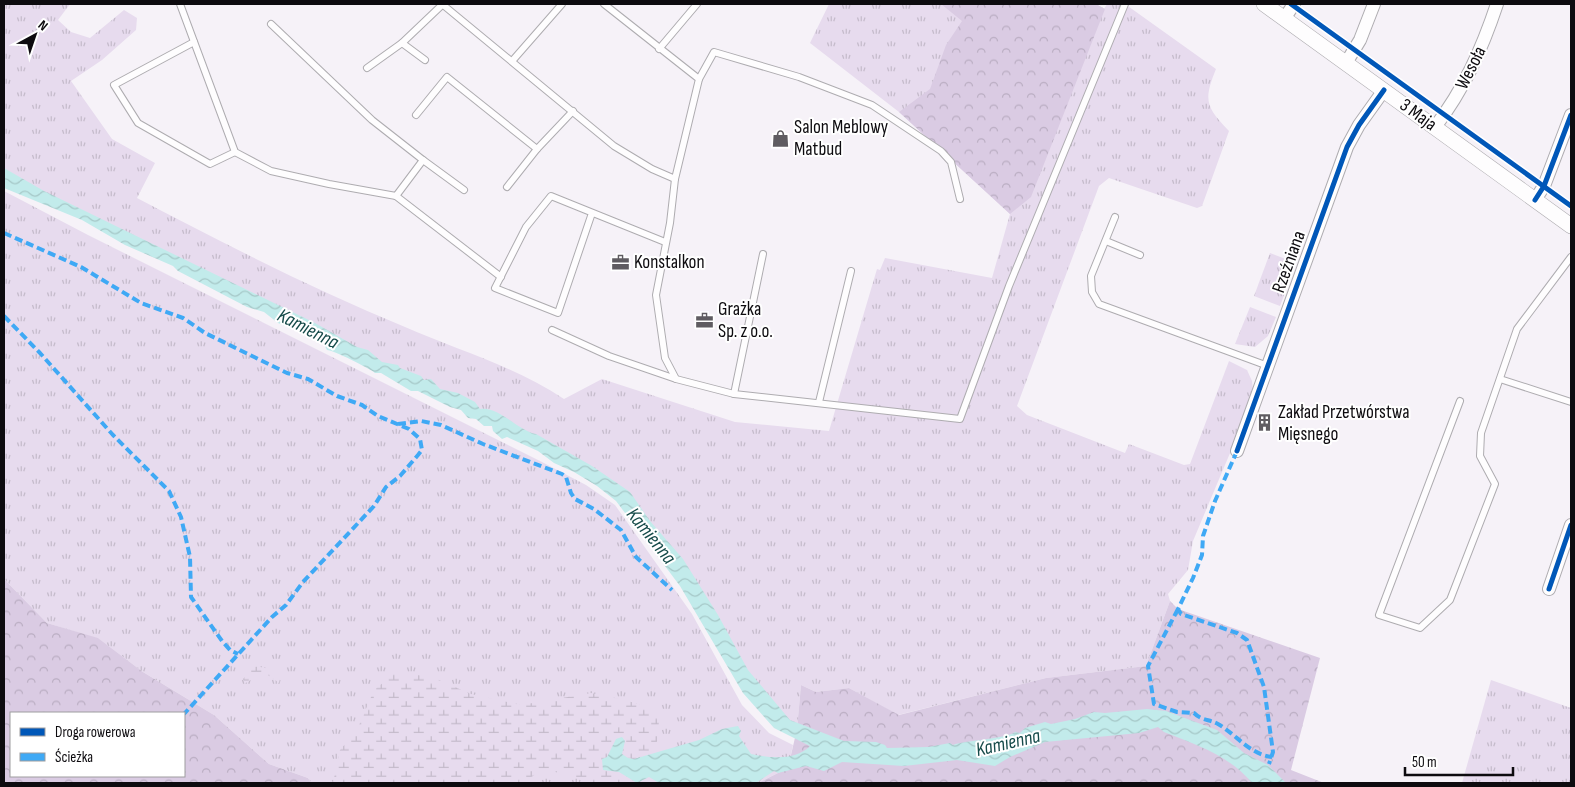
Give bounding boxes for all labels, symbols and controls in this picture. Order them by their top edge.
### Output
north arrow [10,10,60,60]
text: N [35,17,51,34]
street label: Wesoła [1450,43,1492,93]
street label: 3 Maja [1395,94,1441,136]
place label: Salon Meblowy Matbud [794,116,889,161]
shop icon: Salon Meblowy Matbud [770,128,790,148]
street label: Rzeźniana [1267,228,1311,296]
place label: Konstalkon [634,251,705,274]
office icon: Konstalkon [610,252,630,272]
place label: Grażka Sp. z o.o. [718,298,773,343]
water label: Kamienna [273,303,343,355]
office icon: Grażka Sp. z o.o. [694,310,714,330]
place label: Zakład Przetwórstwa Mięsnego [1278,401,1409,446]
building icon: Zakład Przetwórstwa Mięsnego [1254,413,1274,433]
water label: Kamienna [621,503,681,569]
legend [10,712,185,777]
text: Droga rowerowa [55,723,136,742]
water label: Kamienna [973,724,1043,762]
scale bar [1405,744,1512,776]
text: Ścieżka [55,748,93,767]
text: 50 m [1412,753,1437,772]

